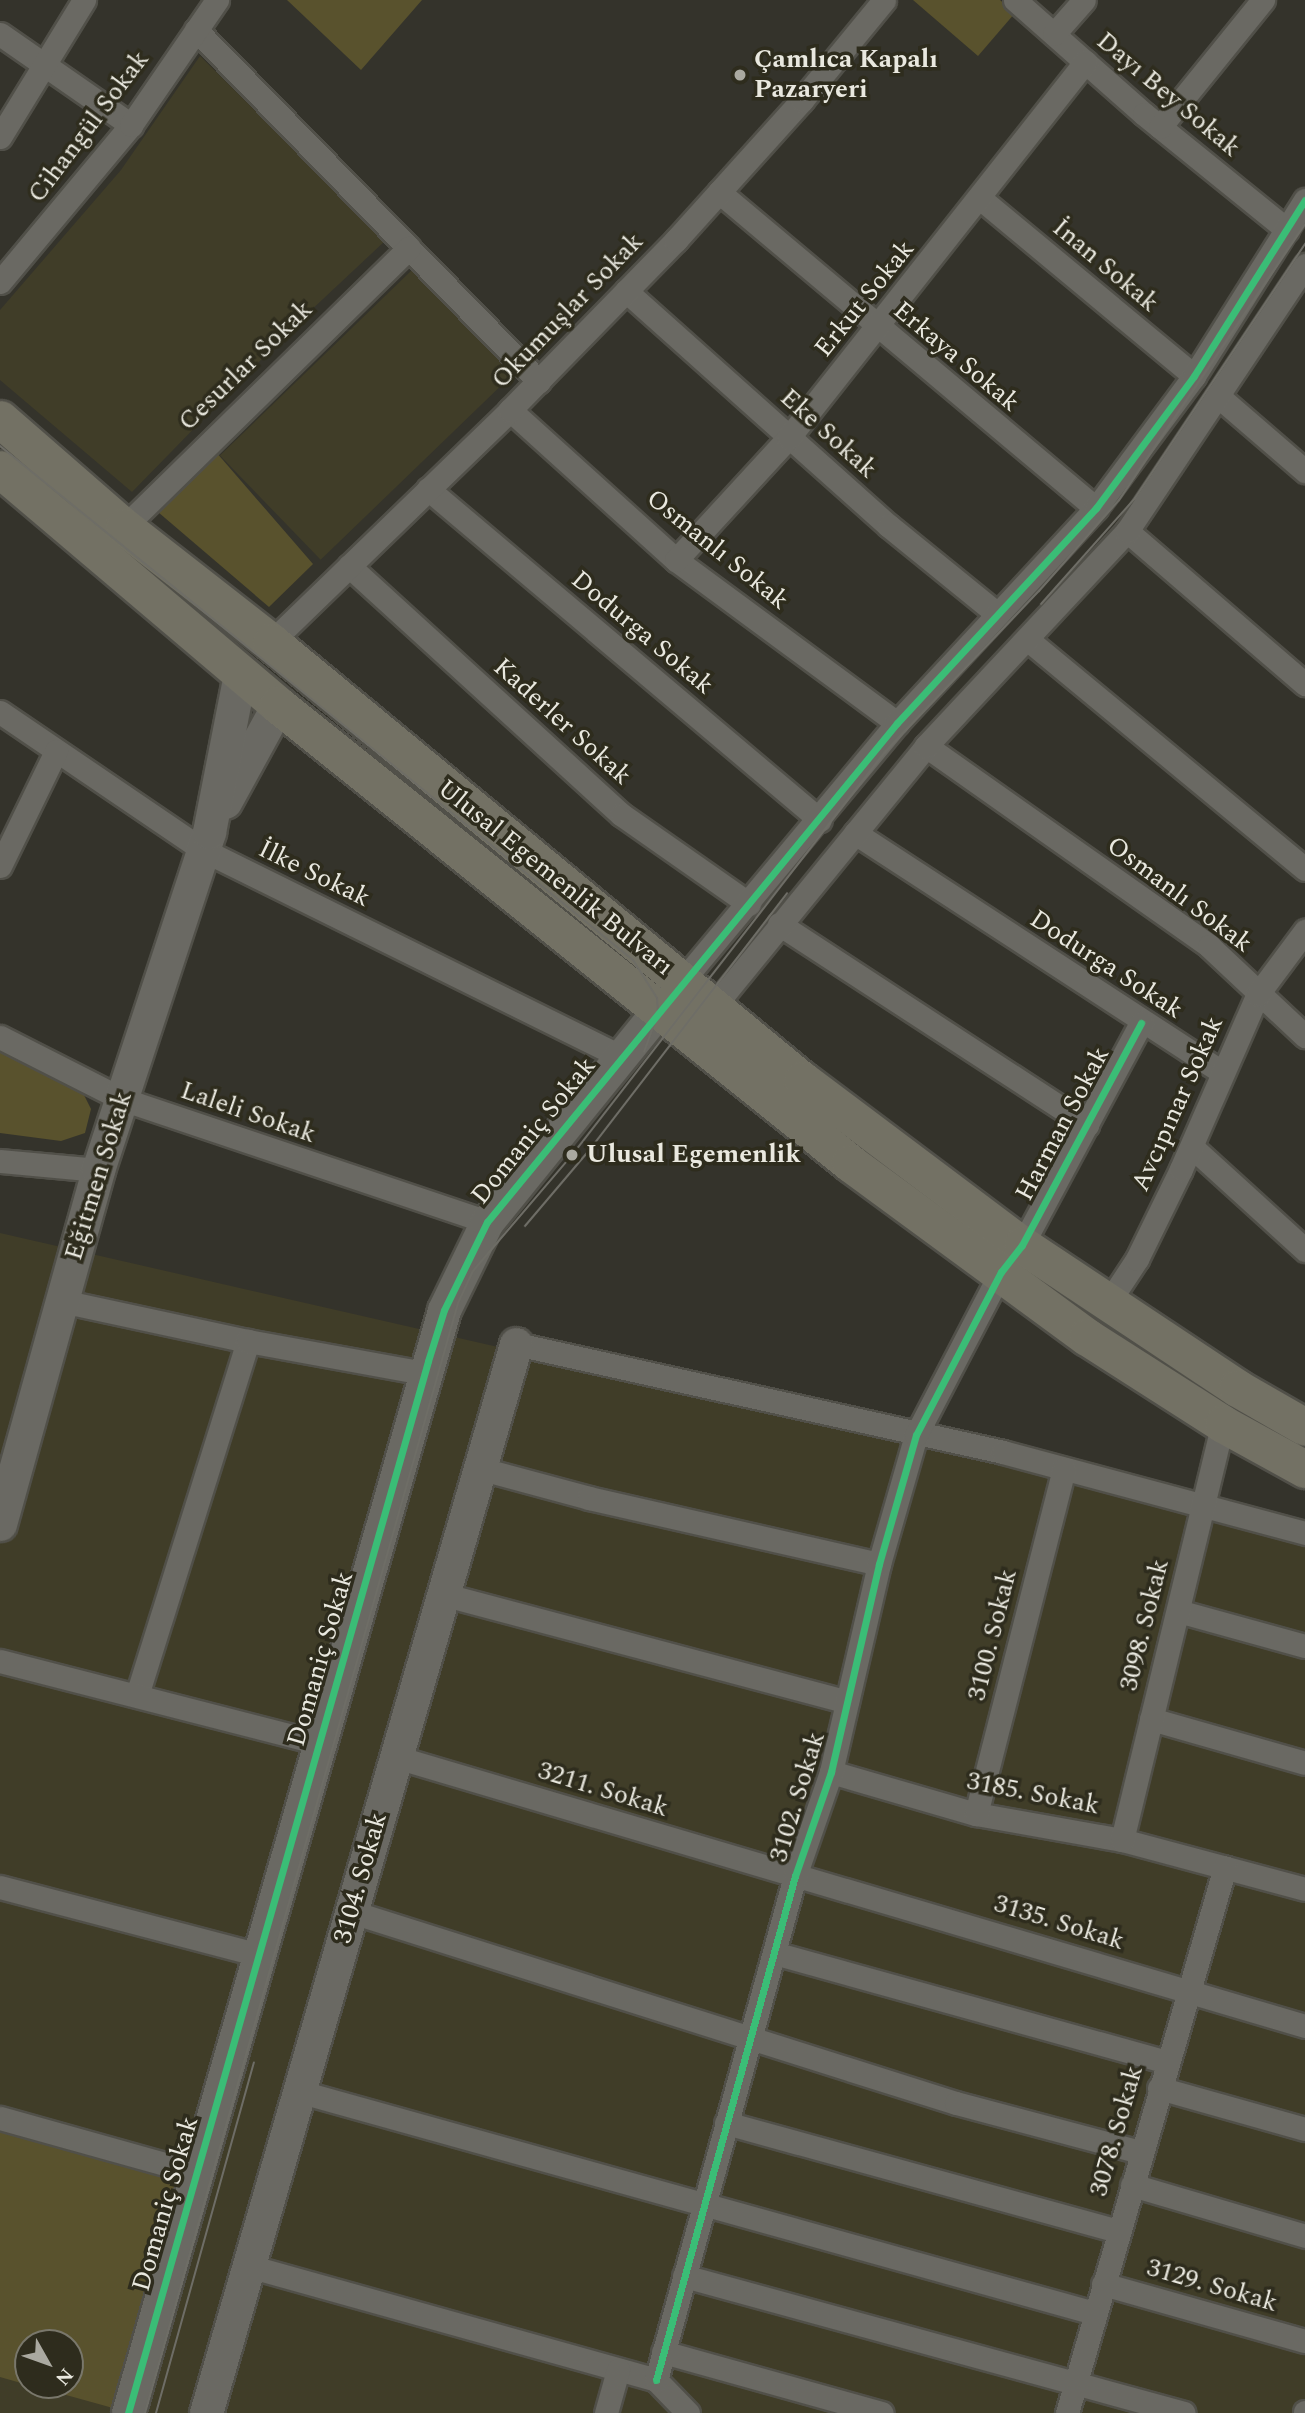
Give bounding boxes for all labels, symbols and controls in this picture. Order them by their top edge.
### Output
street label: Dayı Bey Sokak [1090,26,1246,164]
place label: Çamlıca Kapalı Pazaryeri [754,44,938,106]
street label: Cihangül Sokak [22,45,156,209]
marker: Çamlıca Kapalı Pazaryeri [732,67,748,83]
street label: İnan Sokak [1046,213,1164,319]
street label: Okumuşlar Sokak [486,227,650,395]
street label: Erkut Sokak [808,234,922,364]
street label: Cesurlar Sokak [172,294,320,438]
street label: Erkaya Sokak [887,295,1025,419]
street label: Eke Sokak [773,382,883,486]
street label: Osmanlı Sokak [640,483,794,617]
street label: Dodurga Sokak [564,564,720,702]
street label: Kaderler Sokak [487,652,637,792]
street label: Ulusal Egemenlik Bulvarı [431,773,679,983]
street label: Osmanlı Sokak [1100,830,1258,960]
street label: İlke Sokak [253,834,375,914]
street label: Dodurga Sokak [1023,904,1189,1026]
street label: Avcıpınar Sokak [1125,1012,1231,1196]
street label: Harman Sokak [1009,1042,1117,1206]
street label: Domaniç Sokak [465,1051,603,1211]
street label: Laleli Sokak [176,1075,320,1151]
street label: Eğitmen Sokak [59,1088,139,1264]
place label: Ulusal Egemenlik [586,1139,801,1171]
marker: Ulusal Egemenlik [564,1147,580,1163]
street label: 3098. Sokak [1114,1556,1176,1694]
street label: 3100. Sokak [962,1566,1024,1704]
street label: Domaniç Sokak [281,1568,361,1750]
street label: 3102. Sokak [763,1728,833,1866]
street label: 3211. Sokak [534,1755,672,1825]
street label: 3185. Sokak [964,1766,1102,1822]
street label: 3104. Sokak [327,1809,395,1947]
street label: 3135. Sokak [990,1888,1128,1958]
street label: 3078. Sokak [1083,2062,1151,2200]
street label: Domaniç Sokak [126,2113,206,2295]
street label: 3129. Sokak [1143,2252,1281,2320]
north arrow [14,2329,84,2399]
text: N [48,2361,80,2392]

